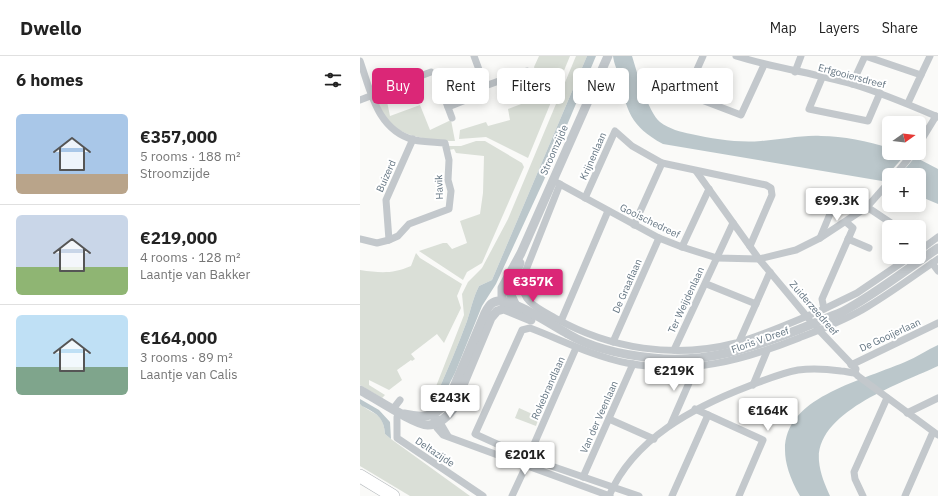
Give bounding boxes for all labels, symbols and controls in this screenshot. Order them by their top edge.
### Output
text: Dwello [20,16,82,40]
text: Map [770,19,797,37]
text: Layers [819,19,860,37]
text: Share [882,19,918,37]
street label: Erfgooiersdreef [817,61,888,91]
chip: Buy [372,68,424,104]
chip: Rent [432,68,489,104]
chip: Filters [497,68,565,104]
chip: New [573,68,629,104]
chip: Apartment [637,68,733,104]
text: 6 homes [16,69,83,91]
icon: filters [322,69,344,91]
north arrow [882,116,926,160]
map controls [882,116,926,264]
street label: Stroomzijde [537,122,571,177]
text: €357,000 [140,126,217,148]
icon: home [48,130,96,178]
street label: Krijnenlaan [577,130,609,182]
text: 5 rooms · 188 m² [140,148,241,165]
street label: Buizerd [373,158,399,194]
text: Stroomzijde [140,165,210,182]
button: + [882,168,926,212]
street label: Havik [432,174,446,200]
pin: €99.3K [804,188,870,222]
text: €99.3K [815,192,859,209]
street label: Gooischedreef [618,201,683,241]
button: − [882,220,926,264]
text: €219,000 [140,227,217,249]
icon: home [48,231,96,279]
text: 4 rooms · 128 m² [140,249,241,266]
street label: De Graaflaan [609,257,645,315]
street label: Ter Weijdenlaan [665,265,707,335]
text: Laantje van Bakker [140,266,250,283]
pin: €357K [505,269,561,303]
text: €357K [513,273,553,290]
street label: Zuiderzeedreef [787,278,842,339]
street label: De Gooijerlaan [857,315,923,355]
street label: Floris V Dreef [729,324,791,356]
text: €164,000 [140,327,217,349]
icon: home [48,331,96,379]
text: 3 rooms · 89 m² [140,349,233,366]
street label: Rokebrandlaan [528,354,568,422]
pin: €219K [646,358,702,392]
text: €219K [654,362,694,379]
text: Laantje van Calis [140,366,238,383]
street label: Van der Veenlaan [577,379,621,455]
pin: €243K [422,385,478,419]
text: €243K [430,389,470,406]
pin: €164K [740,398,796,432]
text: €164K [748,402,788,419]
street label: Deltazijde [413,434,458,470]
pin: €201K [497,442,553,476]
text: €201K [505,446,545,463]

